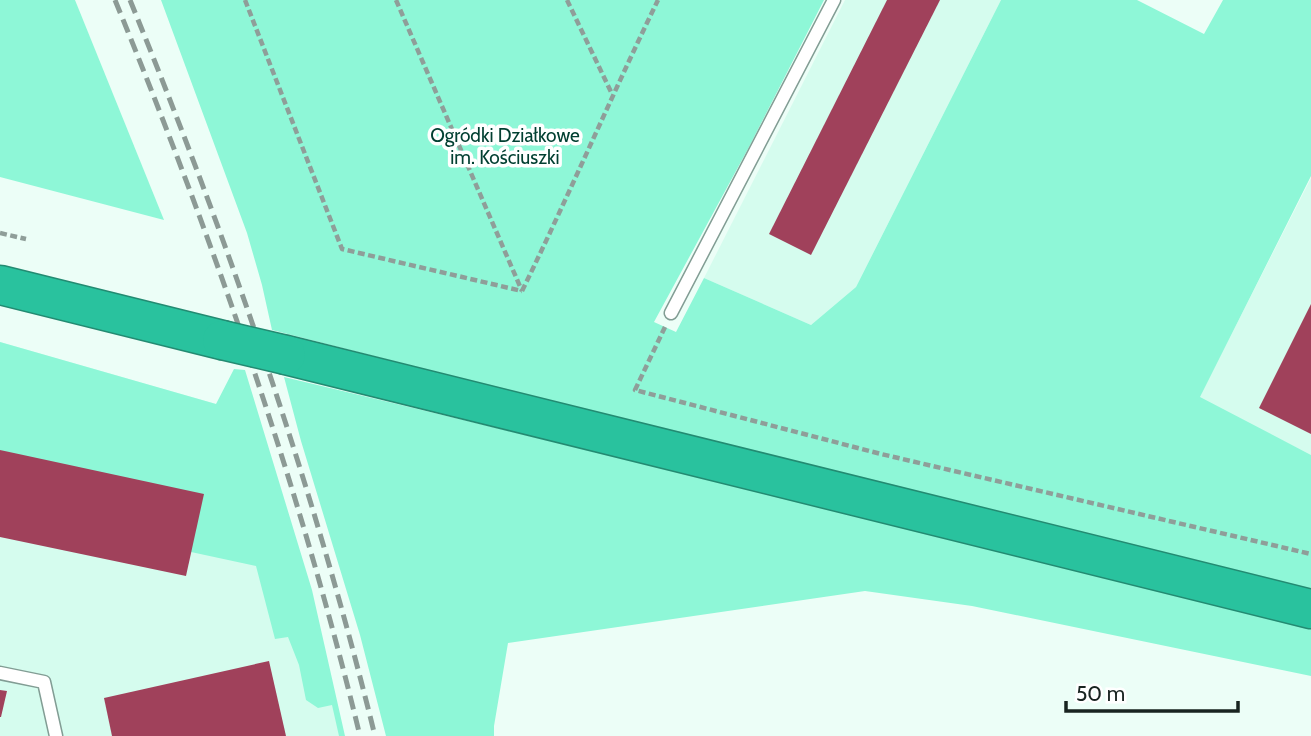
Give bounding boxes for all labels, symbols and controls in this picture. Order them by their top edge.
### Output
park label: Ogródki Działkowe im. Kościuszki [430,124,580,169]
scale bar [1066,670,1238,714]
text: 50 m [1076,681,1125,706]

